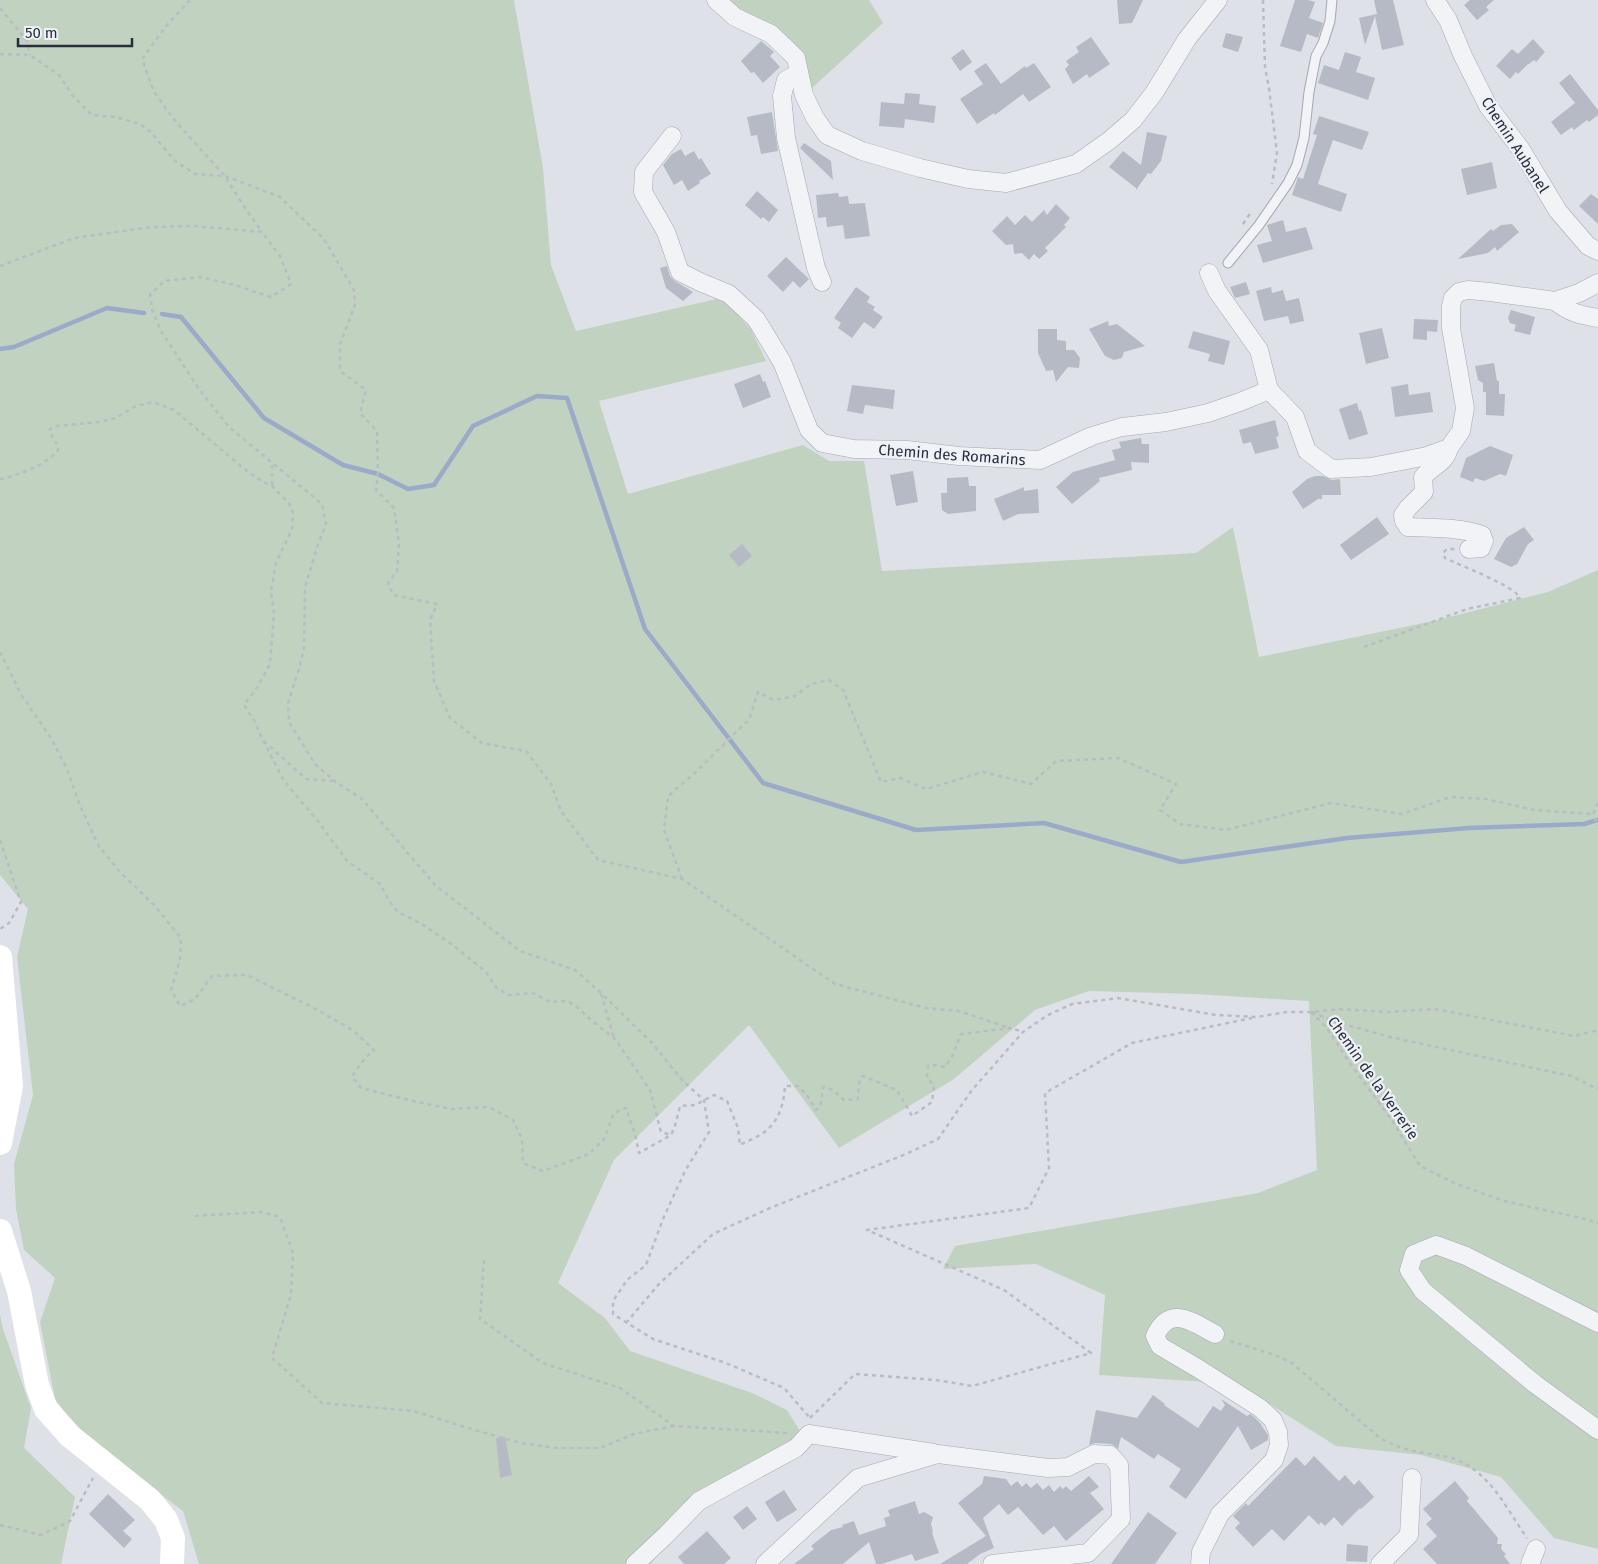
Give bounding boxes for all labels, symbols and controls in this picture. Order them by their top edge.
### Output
scale bar [18,15,131,47]
text: 50 m [25,24,58,42]
street label: Chemin Aubanel [1477,94,1553,197]
street label: Chemin des Romarins [878,441,1026,469]
street label: Chemin de la Verrerie [1324,1013,1422,1143]

